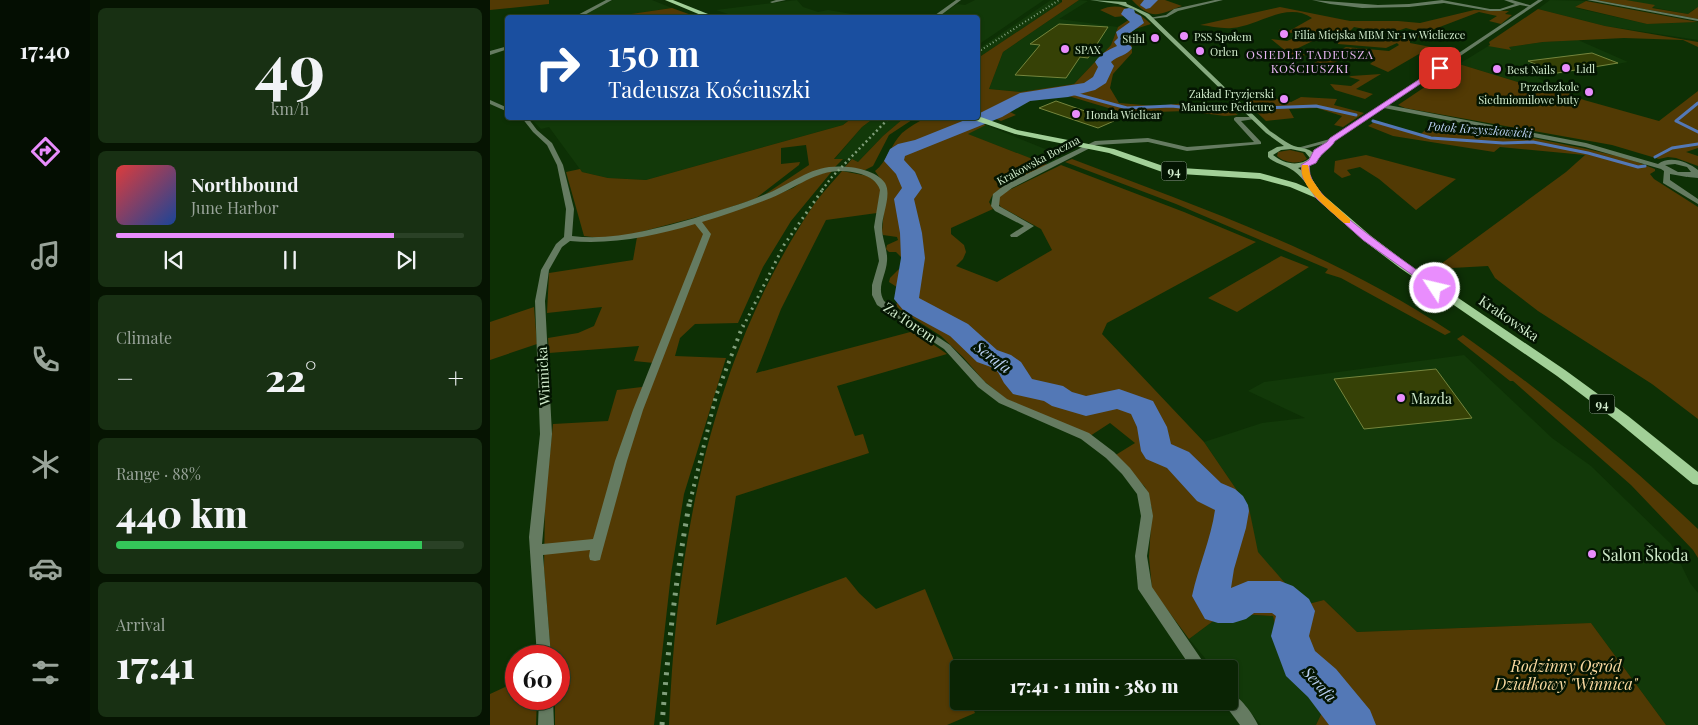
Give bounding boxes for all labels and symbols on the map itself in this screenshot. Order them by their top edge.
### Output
place label: Filia Miejska MBM Nr 1 w Wieliczce [1294,27,1466,42]
marker: Filia Miejska MBM Nr 1 w Wieliczce [1278,28,1290,40]
place label: PSS Społem [1194,29,1252,44]
marker: PSS Społem [1178,30,1190,42]
place label: Stihl [1122,31,1145,46]
marker: Stihl [1149,32,1161,44]
place label: SPAX [1075,42,1101,57]
marker: SPAX [1059,43,1071,55]
place label: Orlen [1210,44,1238,59]
marker: Orlen [1194,45,1206,57]
district label: OSIEDLE TADEUSZA KOŚCIUSZKI [1246,46,1374,76]
pin [1419,47,1461,89]
place label: Lidl [1576,61,1595,76]
place label: Best Nails [1507,62,1555,77]
marker: Lidl [1560,62,1572,74]
marker: Best Nails [1491,63,1503,75]
place label: Przedszkole Siedmiomilowe buty [1478,79,1579,107]
place label: Zakład Fryzjerski Manicure Pedicure [1181,86,1274,114]
marker: Przedszkole Siedmiomilowe buty [1583,86,1595,98]
marker: Zakład Fryzjerski Manicure Pedicure [1278,93,1290,105]
place label: Honda Wielicar [1086,107,1162,122]
marker: Honda Wielicar [1070,108,1082,120]
water label: Potok Krzyszkowicki [1426,117,1533,141]
street label: Krakowska Boczna [994,132,1083,188]
road number: 94 [1162,162,1186,180]
position arrow [1408,261,1460,313]
street label: Krakowska [1475,291,1543,345]
street label: Za Torem [880,297,940,347]
water label: Serafa [970,336,1016,378]
street label: Winnicka [532,346,554,407]
place label: Mazda [1411,389,1452,408]
marker: Mazda [1395,392,1407,404]
road number: 94 [1590,394,1614,414]
place label: Salon Škoda [1602,544,1688,565]
marker: Salon Škoda [1586,548,1598,560]
speed limit sign: 60 [505,645,570,710]
park label: Rodzinny Ogród Działkowy "Winnica" [1493,655,1639,694]
water label: Serafa [1298,661,1342,706]

